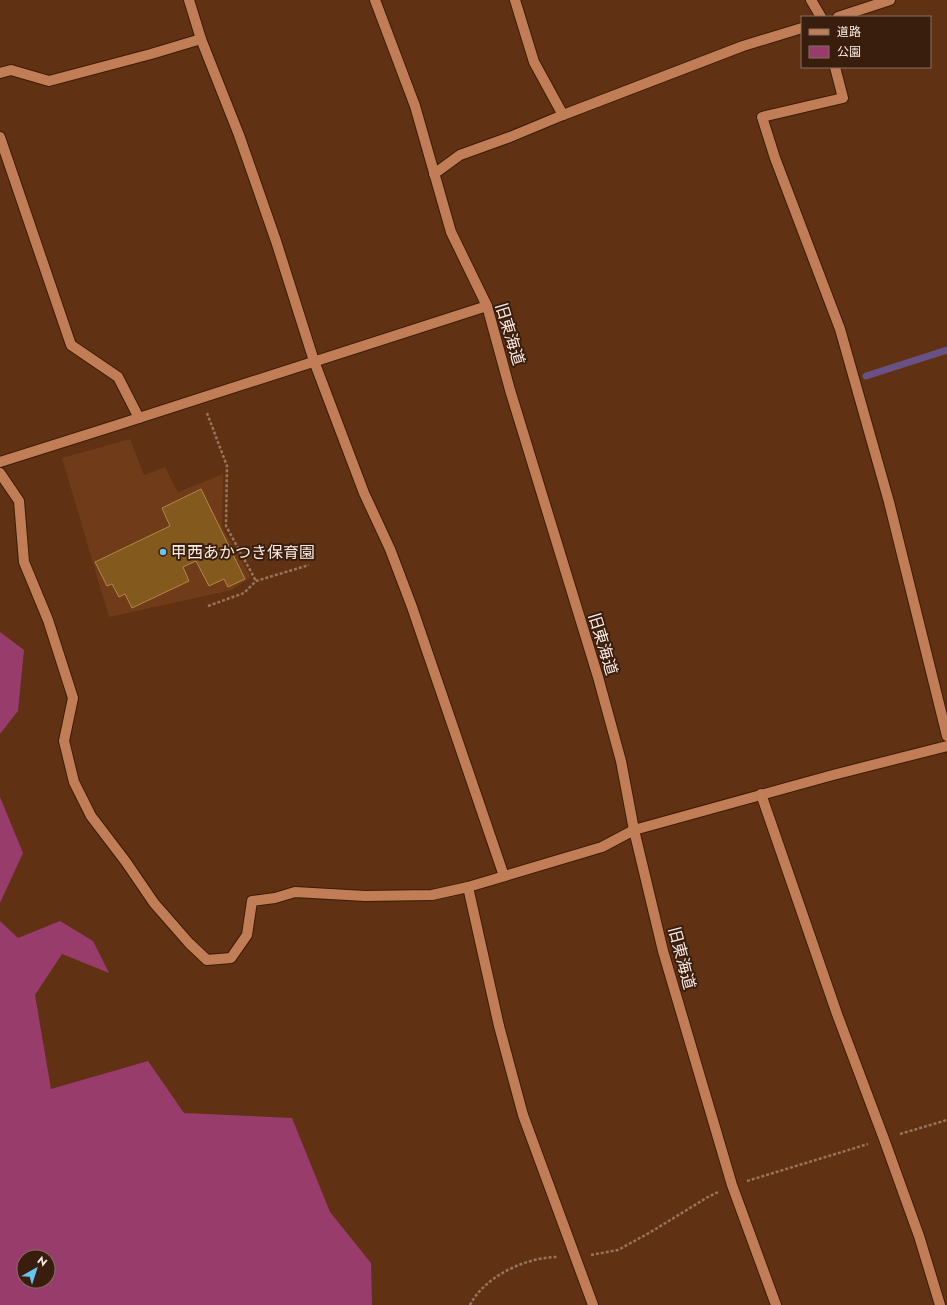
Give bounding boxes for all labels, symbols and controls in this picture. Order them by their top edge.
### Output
legend [801,16,931,68]
text: 道路 [837,23,861,41]
text: 公園 [837,43,861,61]
street label: 旧東海道 [490,300,530,368]
place label: 甲西あかつき保育園 [171,541,315,564]
marker: 甲西あかつき保育園 [158,547,168,557]
street label: 旧東海道 [583,610,623,678]
street label: 旧東海道 [663,924,701,992]
north arrow [16,1249,56,1289]
text: N [34,1252,51,1270]

